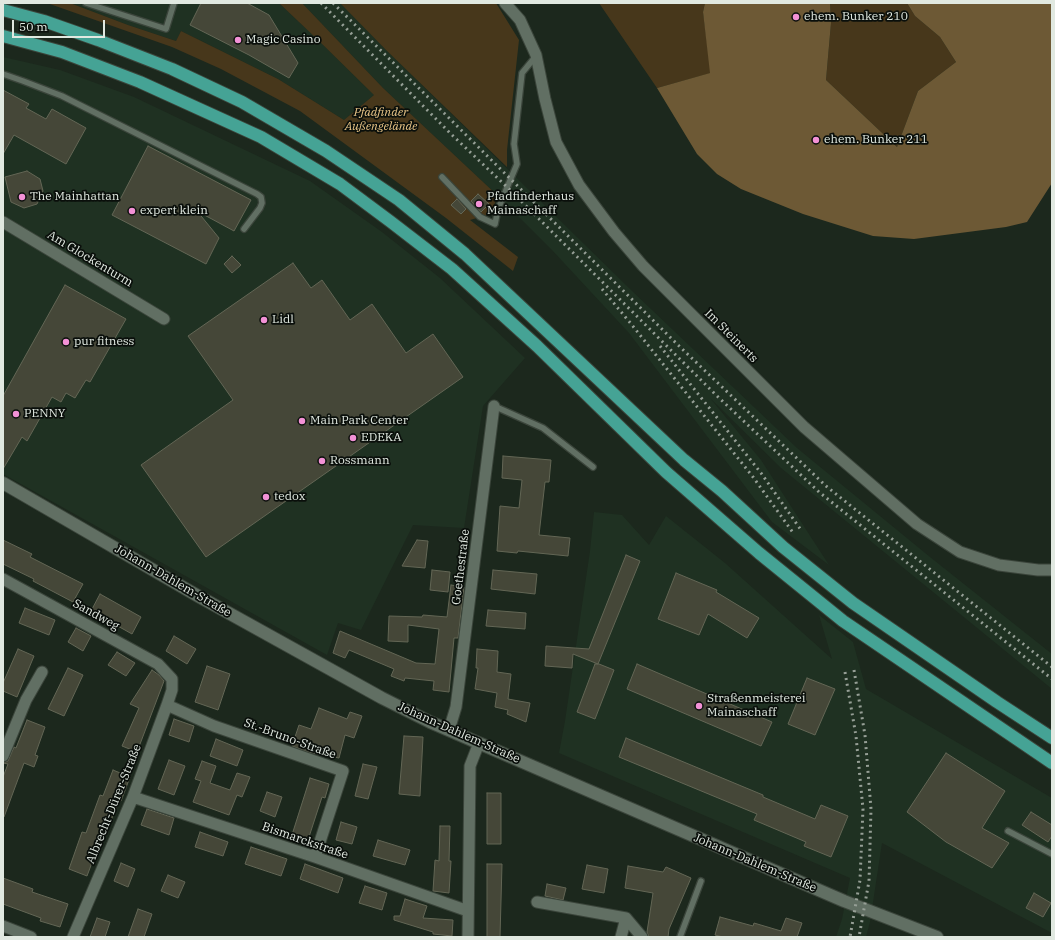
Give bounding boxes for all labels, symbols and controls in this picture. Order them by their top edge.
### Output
place label: ehem. Bunker 210 [804,10,908,24]
scale bar [14,12,107,38]
marker: ehem. Bunker 210 [791,12,801,22]
text: 50 m [19,19,48,34]
place label: Magic Casino [246,33,321,47]
marker: Magic Casino [233,35,243,45]
park label: Pfadfinder Außengelände [345,106,417,134]
place label: ehem. Bunker 211 [824,133,928,147]
marker: ehem. Bunker 211 [811,135,821,145]
place label: The Mainhattan [30,190,119,204]
place label: Pfadfinderhaus Mainaschaff [487,190,574,218]
marker: The Mainhattan [17,192,27,202]
marker: Pfadfinderhaus Mainaschaff [474,199,484,209]
place label: expert klein [140,204,208,218]
marker: expert klein [127,206,137,216]
street label: Am Glockenturm [45,228,135,290]
street label: Im Steinerts [701,306,761,366]
place label: Lidl [272,313,294,327]
marker: Lidl [259,315,269,325]
place label: pur fitness [74,335,134,349]
marker: pur fitness [61,337,71,347]
place label: PENNY [24,407,65,421]
marker: PENNY [11,409,21,419]
place label: Main Park Center [310,414,408,428]
marker: Main Park Center [297,416,307,426]
place label: EDEKA [361,431,402,445]
marker: EDEKA [348,433,358,443]
place label: Rossmann [330,454,390,468]
marker: Rossmann [317,456,327,466]
place label: tedox [274,490,305,504]
marker: tedox [261,492,271,502]
street label: Goethestraße [449,528,473,606]
street label: Johann-Dahlem-Straße [112,542,234,620]
street label: Sandweg [70,596,122,634]
place label: Straßenmeisterei Mainaschaff [707,692,806,720]
street label: Johann-Dahlem-Straße [396,700,522,766]
marker: Straßenmeisterei Mainaschaff [694,701,704,711]
street label: St.-Bruno-Straße [242,716,338,762]
street label: Albrecht-Dürer-Straße [83,742,145,866]
street label: Bismarckstraße [260,820,350,862]
street label: Johann-Dahlem-Straße [691,831,819,895]

